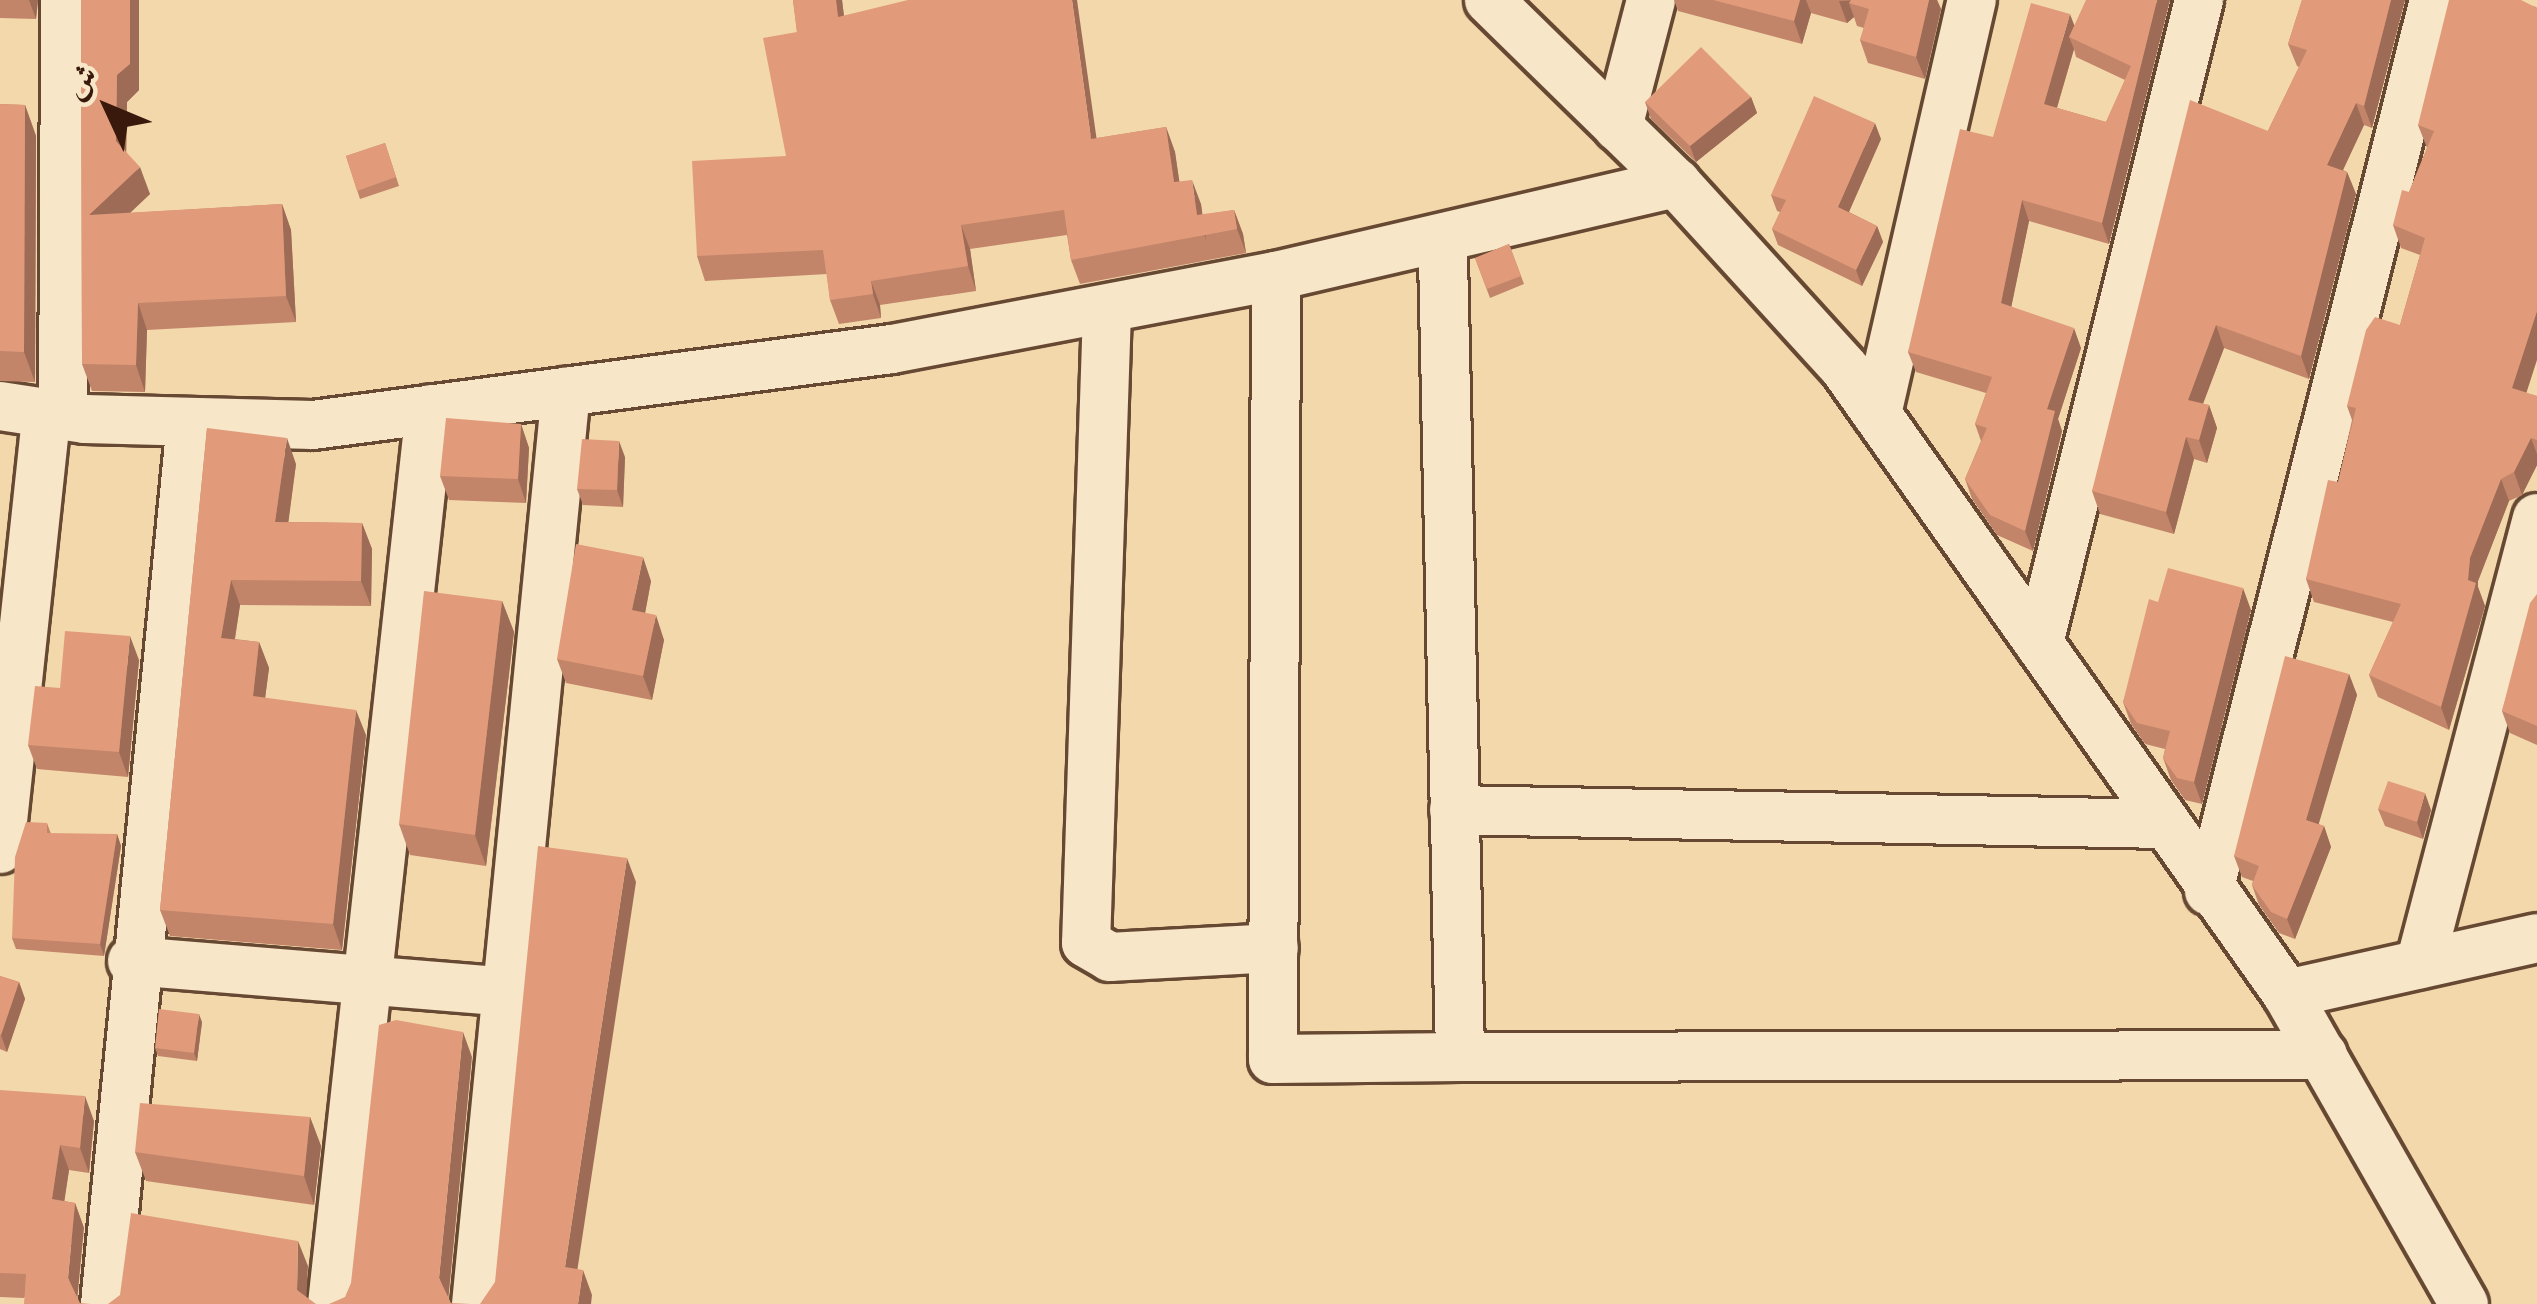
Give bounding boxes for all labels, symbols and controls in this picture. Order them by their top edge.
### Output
north arrow [48,48,168,168]
text: ش [56,57,109,109]

